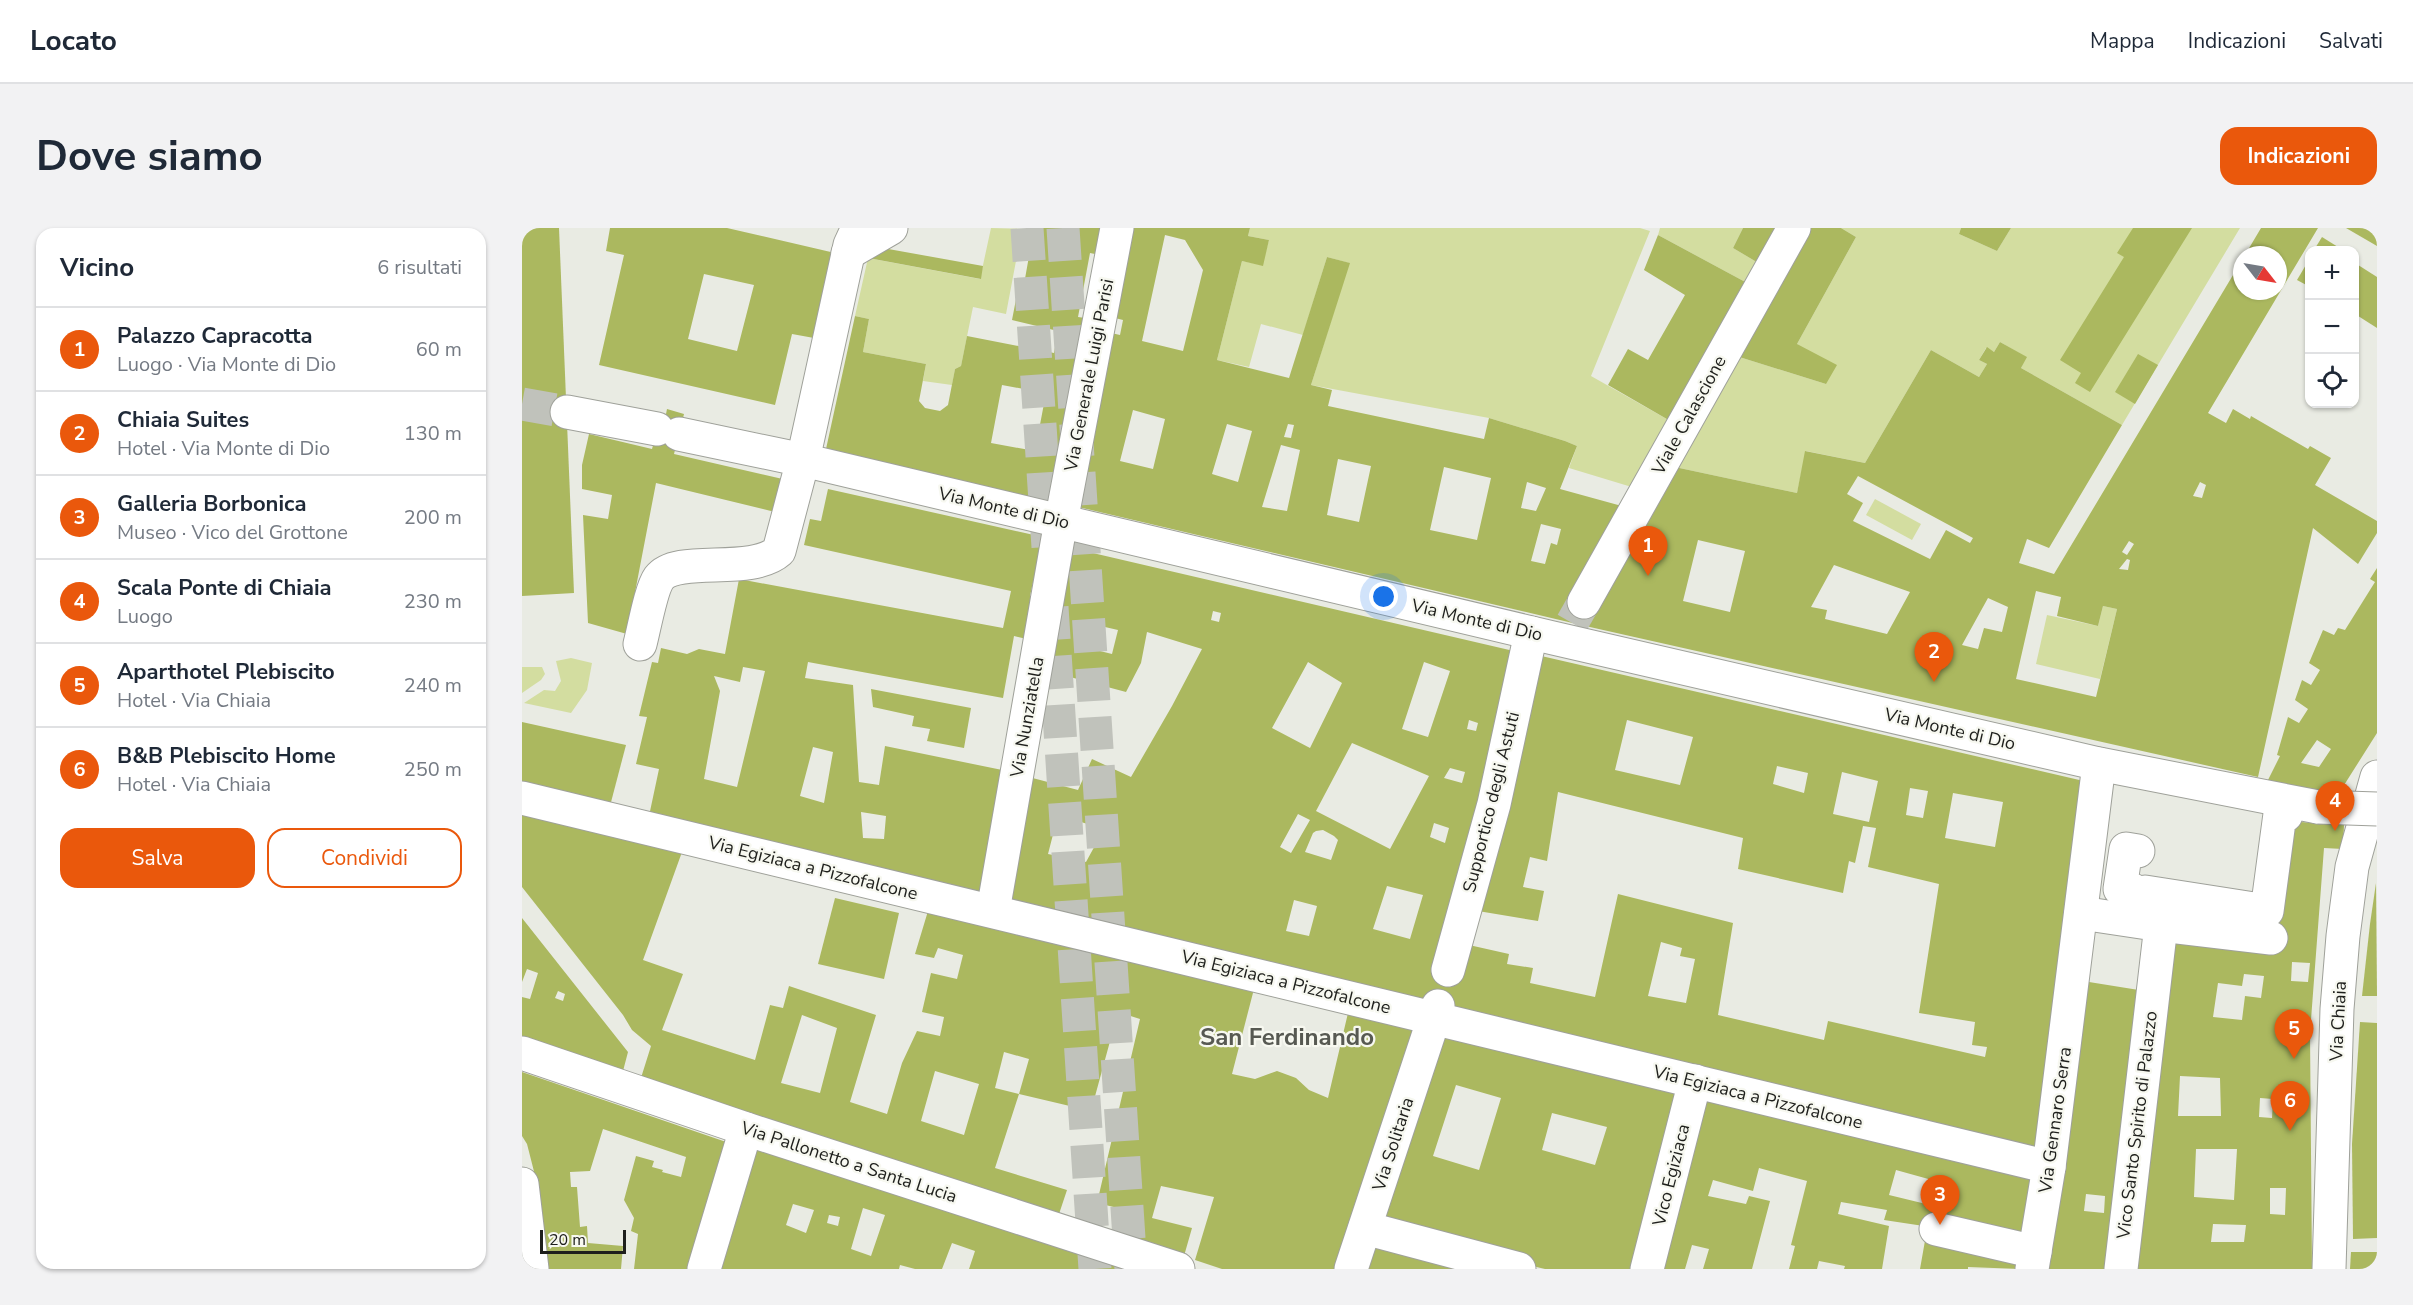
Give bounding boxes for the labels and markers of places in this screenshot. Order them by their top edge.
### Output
pin: 1 [1628,526,1668,576]
pin: 2 [1914,632,1954,682]
pin: 4 [2316,782,2354,831]
pin: 5 [2274,1010,2314,1059]
pin: 6 [2270,1082,2310,1131]
pin: 3 [1920,1176,1960,1225]

